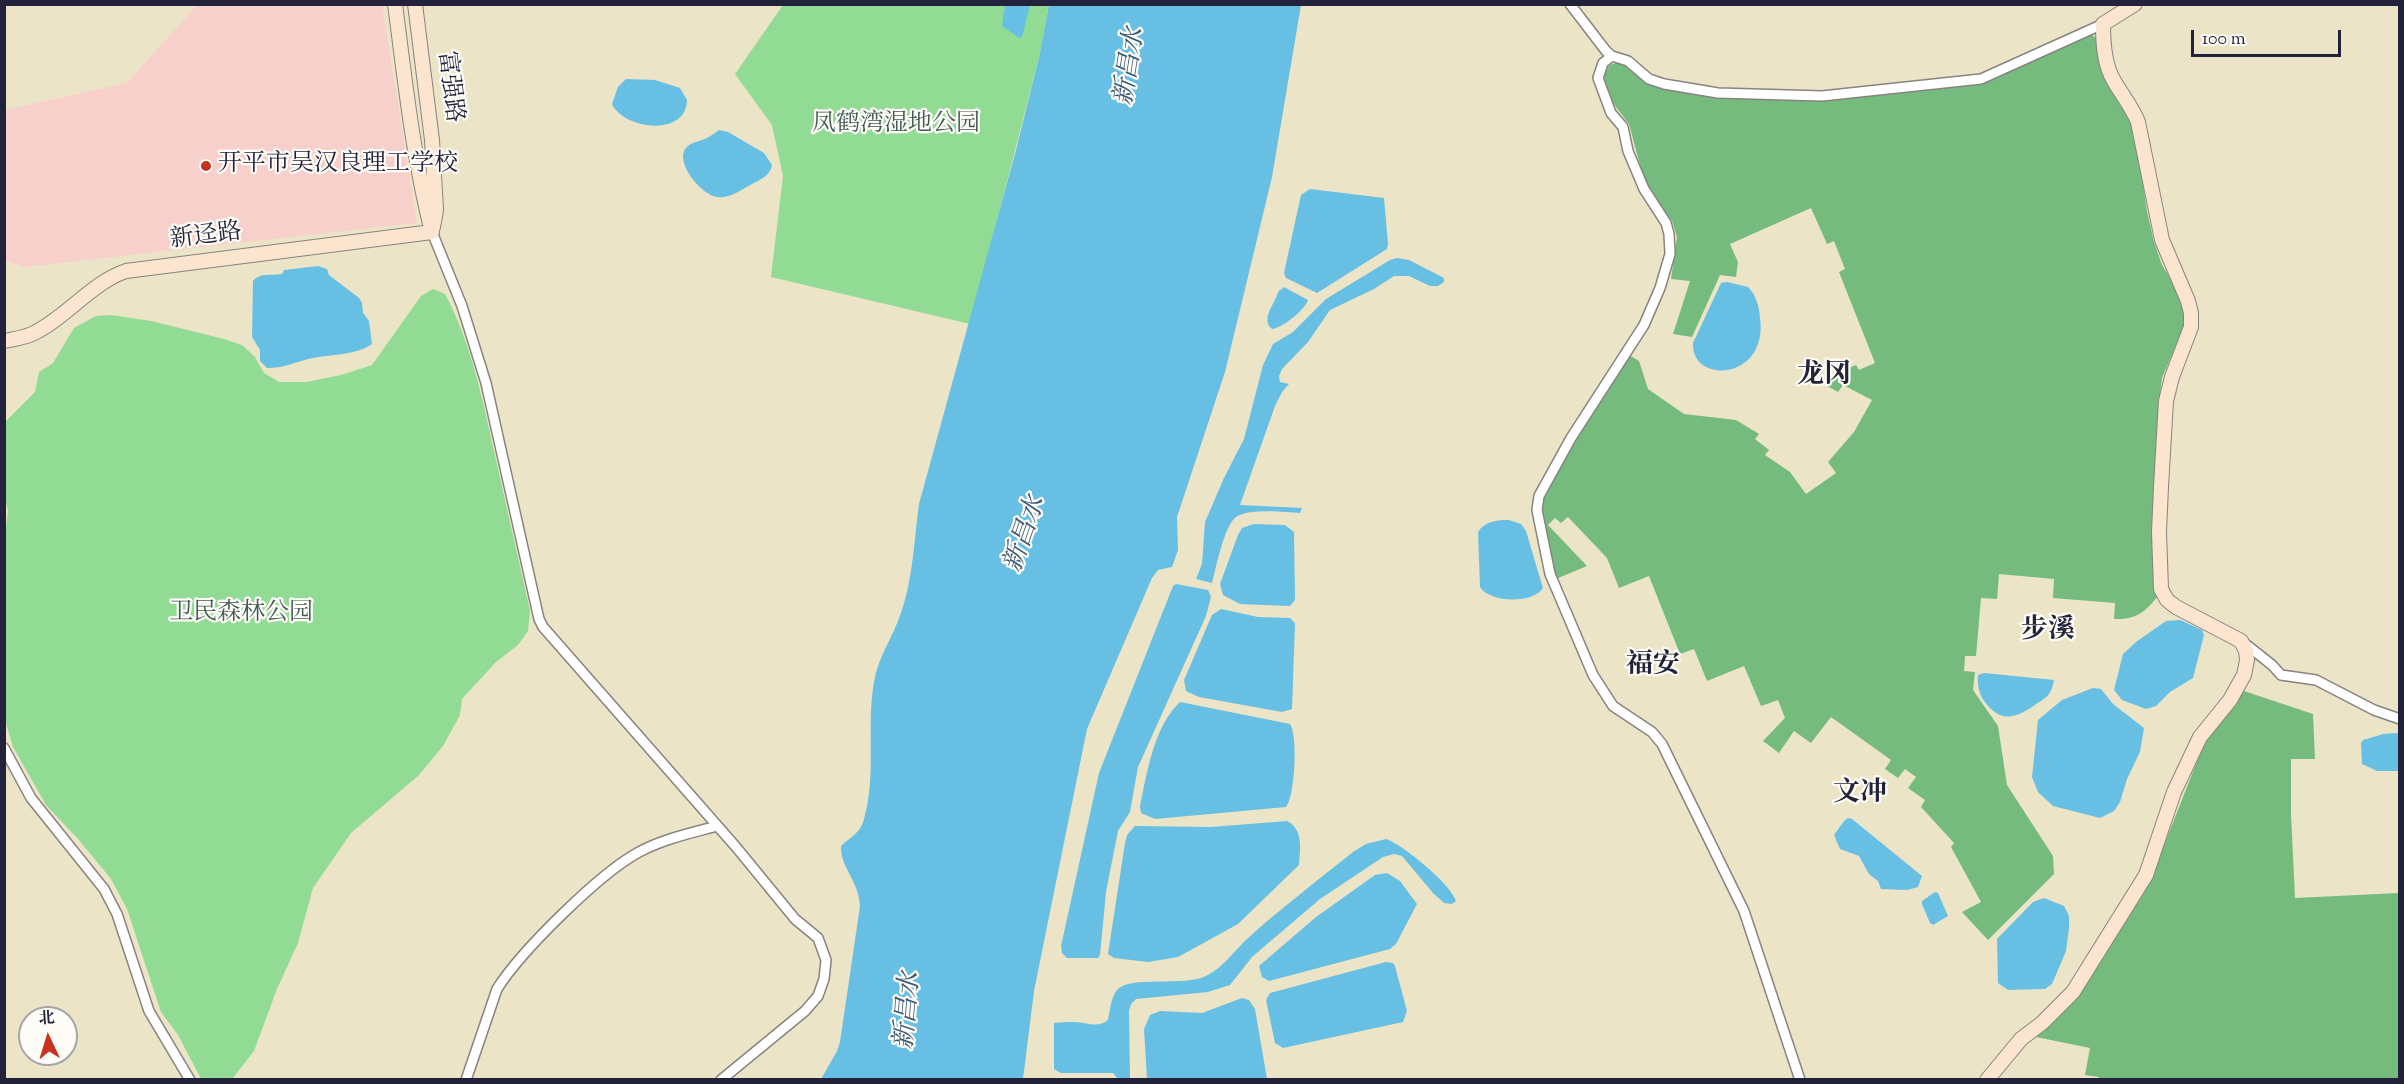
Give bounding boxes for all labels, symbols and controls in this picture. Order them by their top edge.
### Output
scale bar [2194,18,2344,56]
water label: 新昌水 [1110,26,1154,108]
text: 100 m [2202,27,2246,53]
street label: 富强路 [429,50,467,124]
park label: 凤鹤湾湿地公园 [812,112,980,140]
place label: 开平市吴汉良理工学校 [218,152,458,180]
marker: 开平市吴汉良理工学校 [199,159,213,173]
street label: 新迳路 [169,219,243,257]
district label: 龙冈 [1797,361,1851,393]
water label: 新昌水 [1000,493,1054,577]
park label: 卫民森林公园 [169,601,313,629]
district label: 步溪 [2021,616,2075,648]
district label: 福安 [1626,651,1680,683]
district label: 文冲 [1833,779,1887,811]
water label: 新昌水 [891,971,929,1051]
north arrow [18,1006,78,1066]
text: 北 [38,1008,56,1032]

